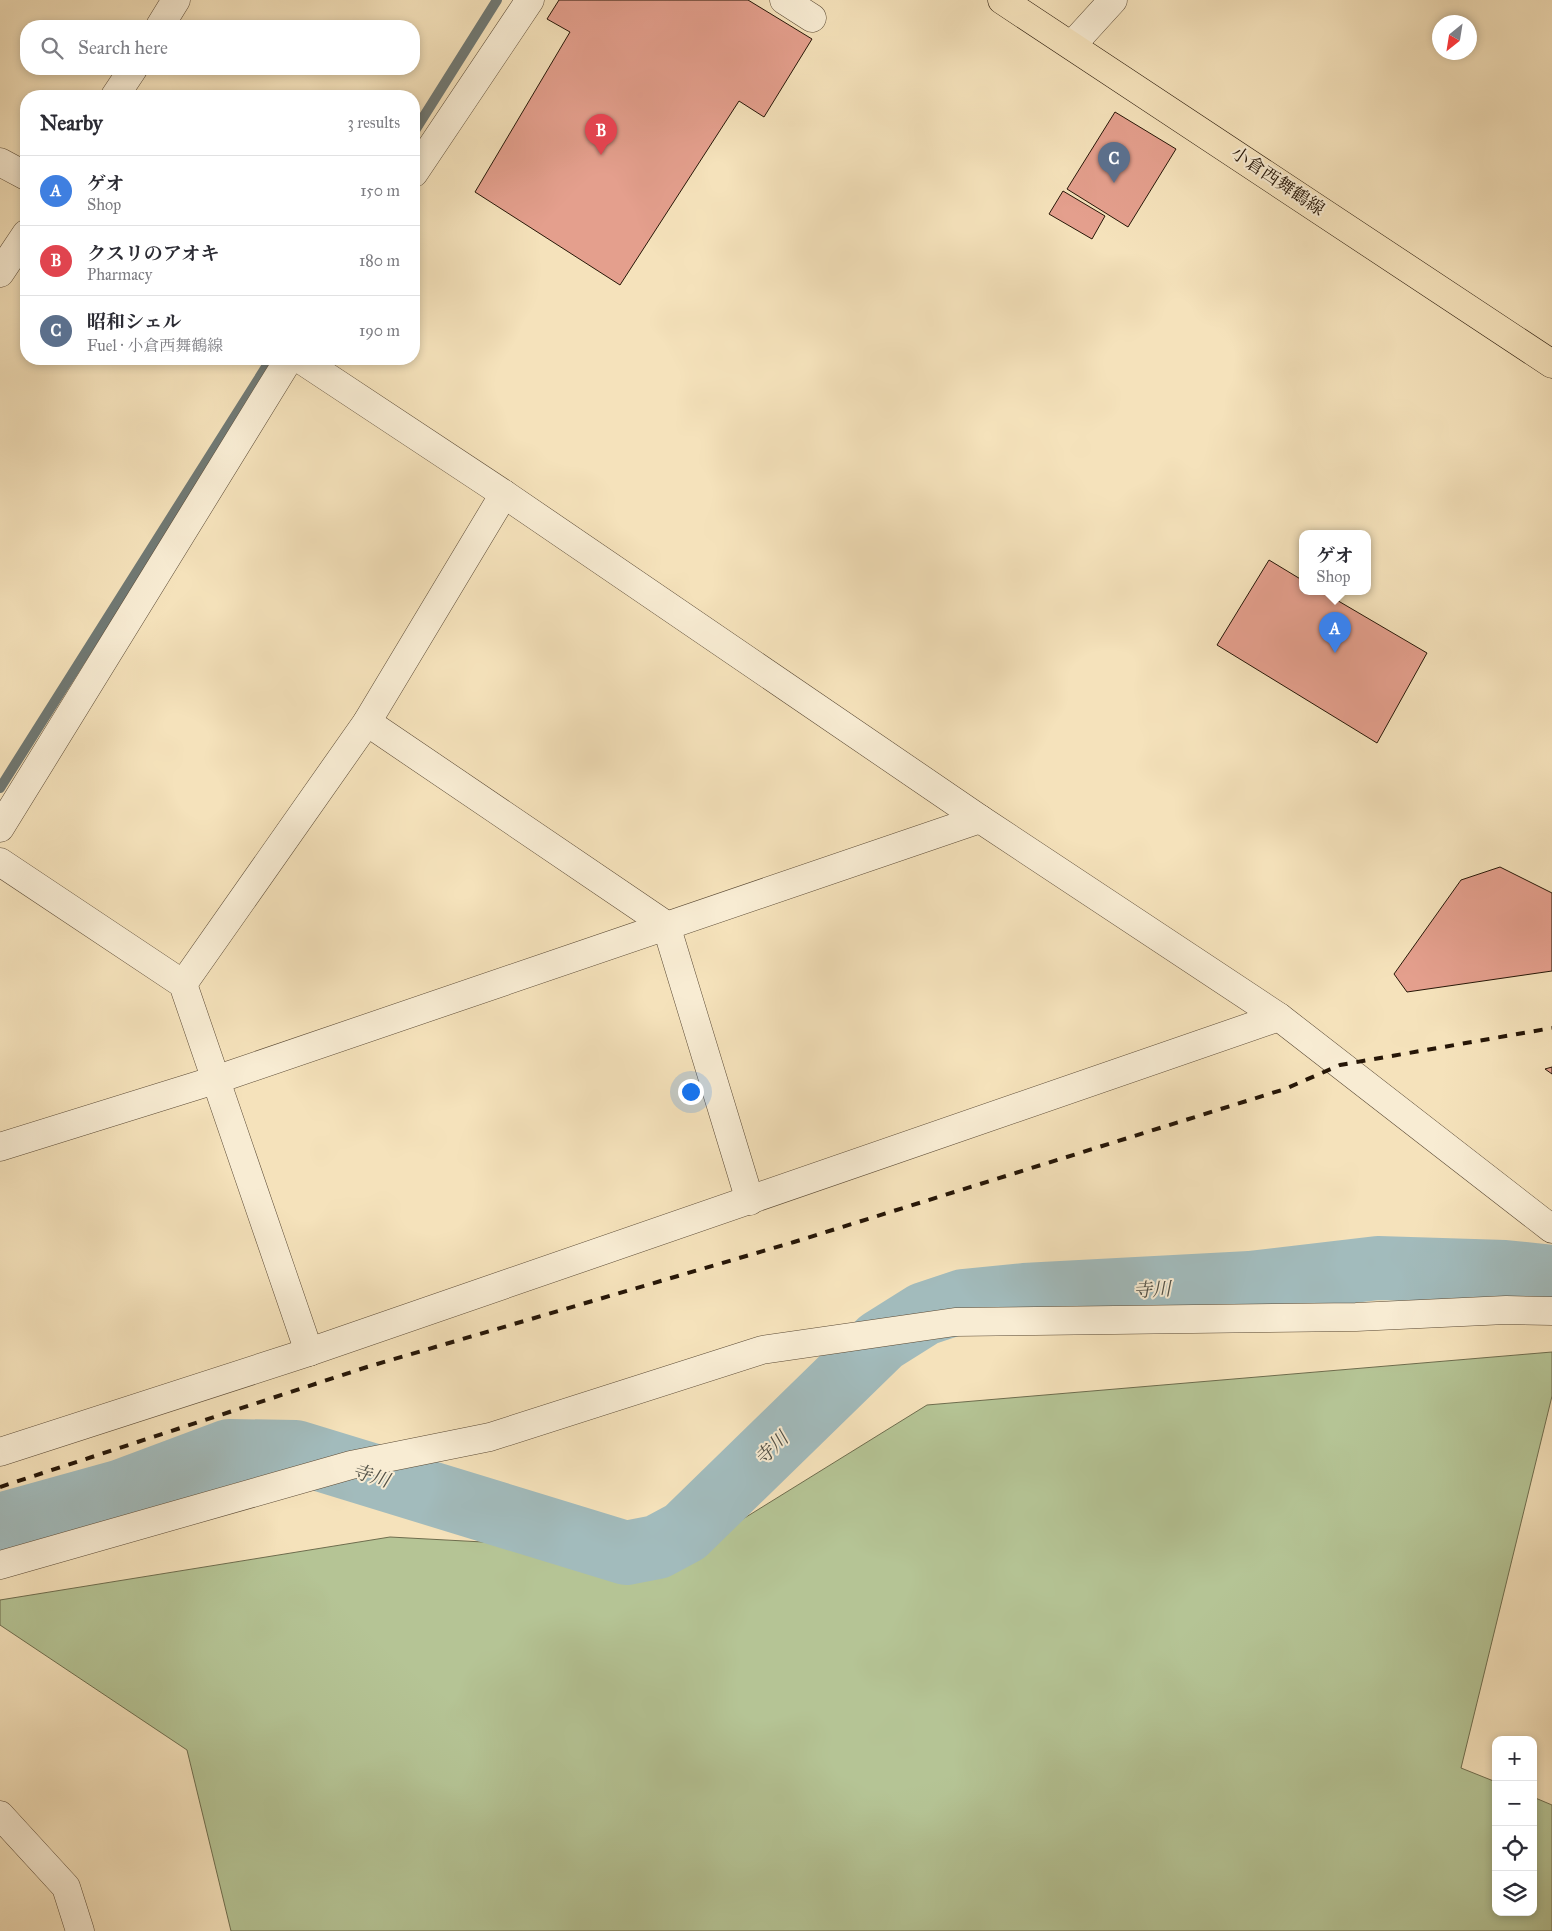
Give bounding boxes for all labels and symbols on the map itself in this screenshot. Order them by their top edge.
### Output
north arrow [1432,15,1477,60]
pin: B [585,114,617,155]
pin: C [1098,142,1130,183]
street label: 小倉西舞鶴線 [1227,142,1329,220]
pin: A [1319,612,1351,653]
your location [678,1079,704,1105]
water label: 寺川 [1132,1277,1174,1302]
water label: 寺川 [750,1426,794,1470]
water label: 寺川 [349,1459,394,1493]

